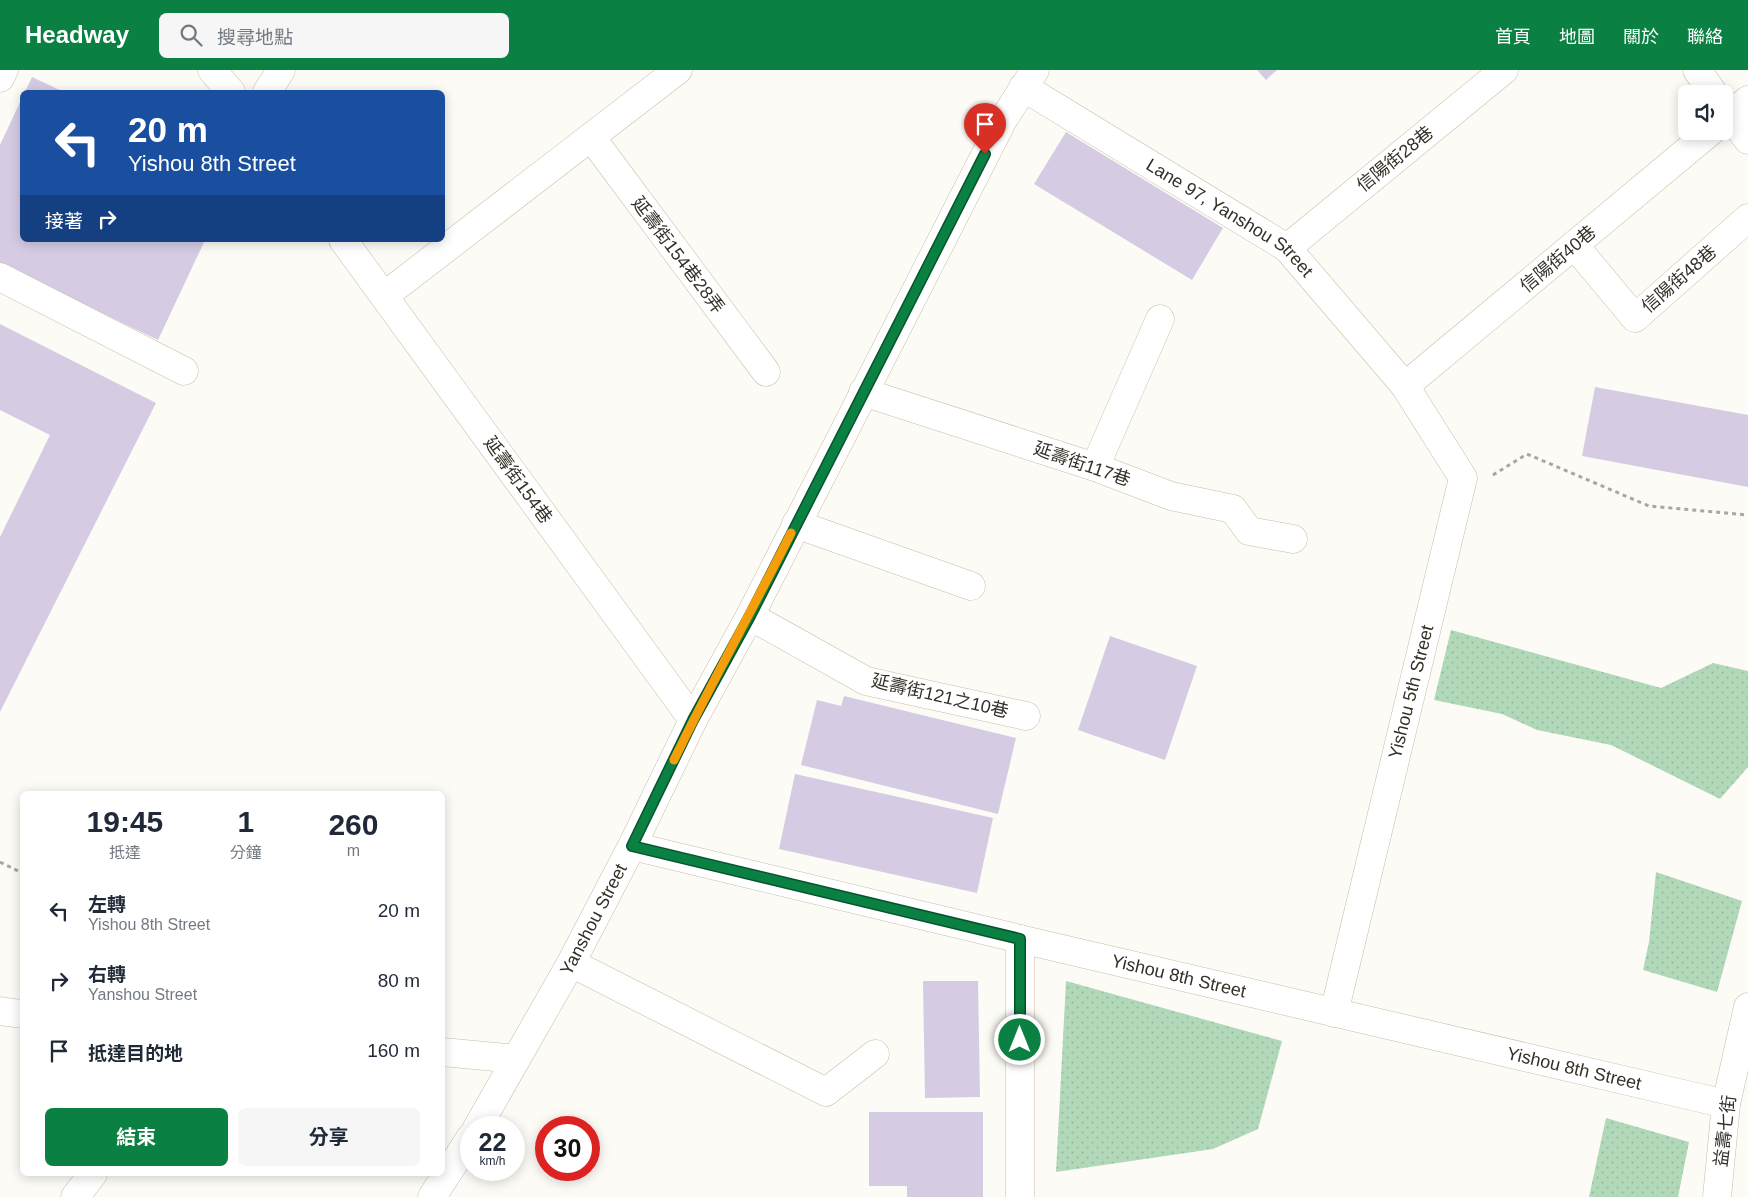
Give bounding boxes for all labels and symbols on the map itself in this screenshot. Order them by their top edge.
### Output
pin [964,103,1006,154]
street label: 信陽街28巷 [1353,122,1437,196]
street label: Lane 97, Yanshou Street [1143,155,1317,281]
street label: 延壽街154巷28弄 [628,193,728,317]
street label: 信陽街40巷 [1516,222,1600,296]
street label: 信陽街48巷 [1638,241,1720,317]
street label: 延壽街154巷 [480,433,556,527]
street label: 延壽街117巷 [1031,438,1133,490]
street label: Yishou 5th Street [1385,623,1437,761]
street label: 延壽街121之10巷 [870,671,1010,721]
street label: Yanshou Street [556,860,631,979]
street label: Yishou 8th Street [1109,951,1248,1001]
position arrow [993,1013,1045,1065]
street label: Yishou 8th Street [1505,1043,1643,1094]
street label: 益壽七街 [1711,1094,1739,1168]
speed limit sign: 30 [535,1116,600,1181]

